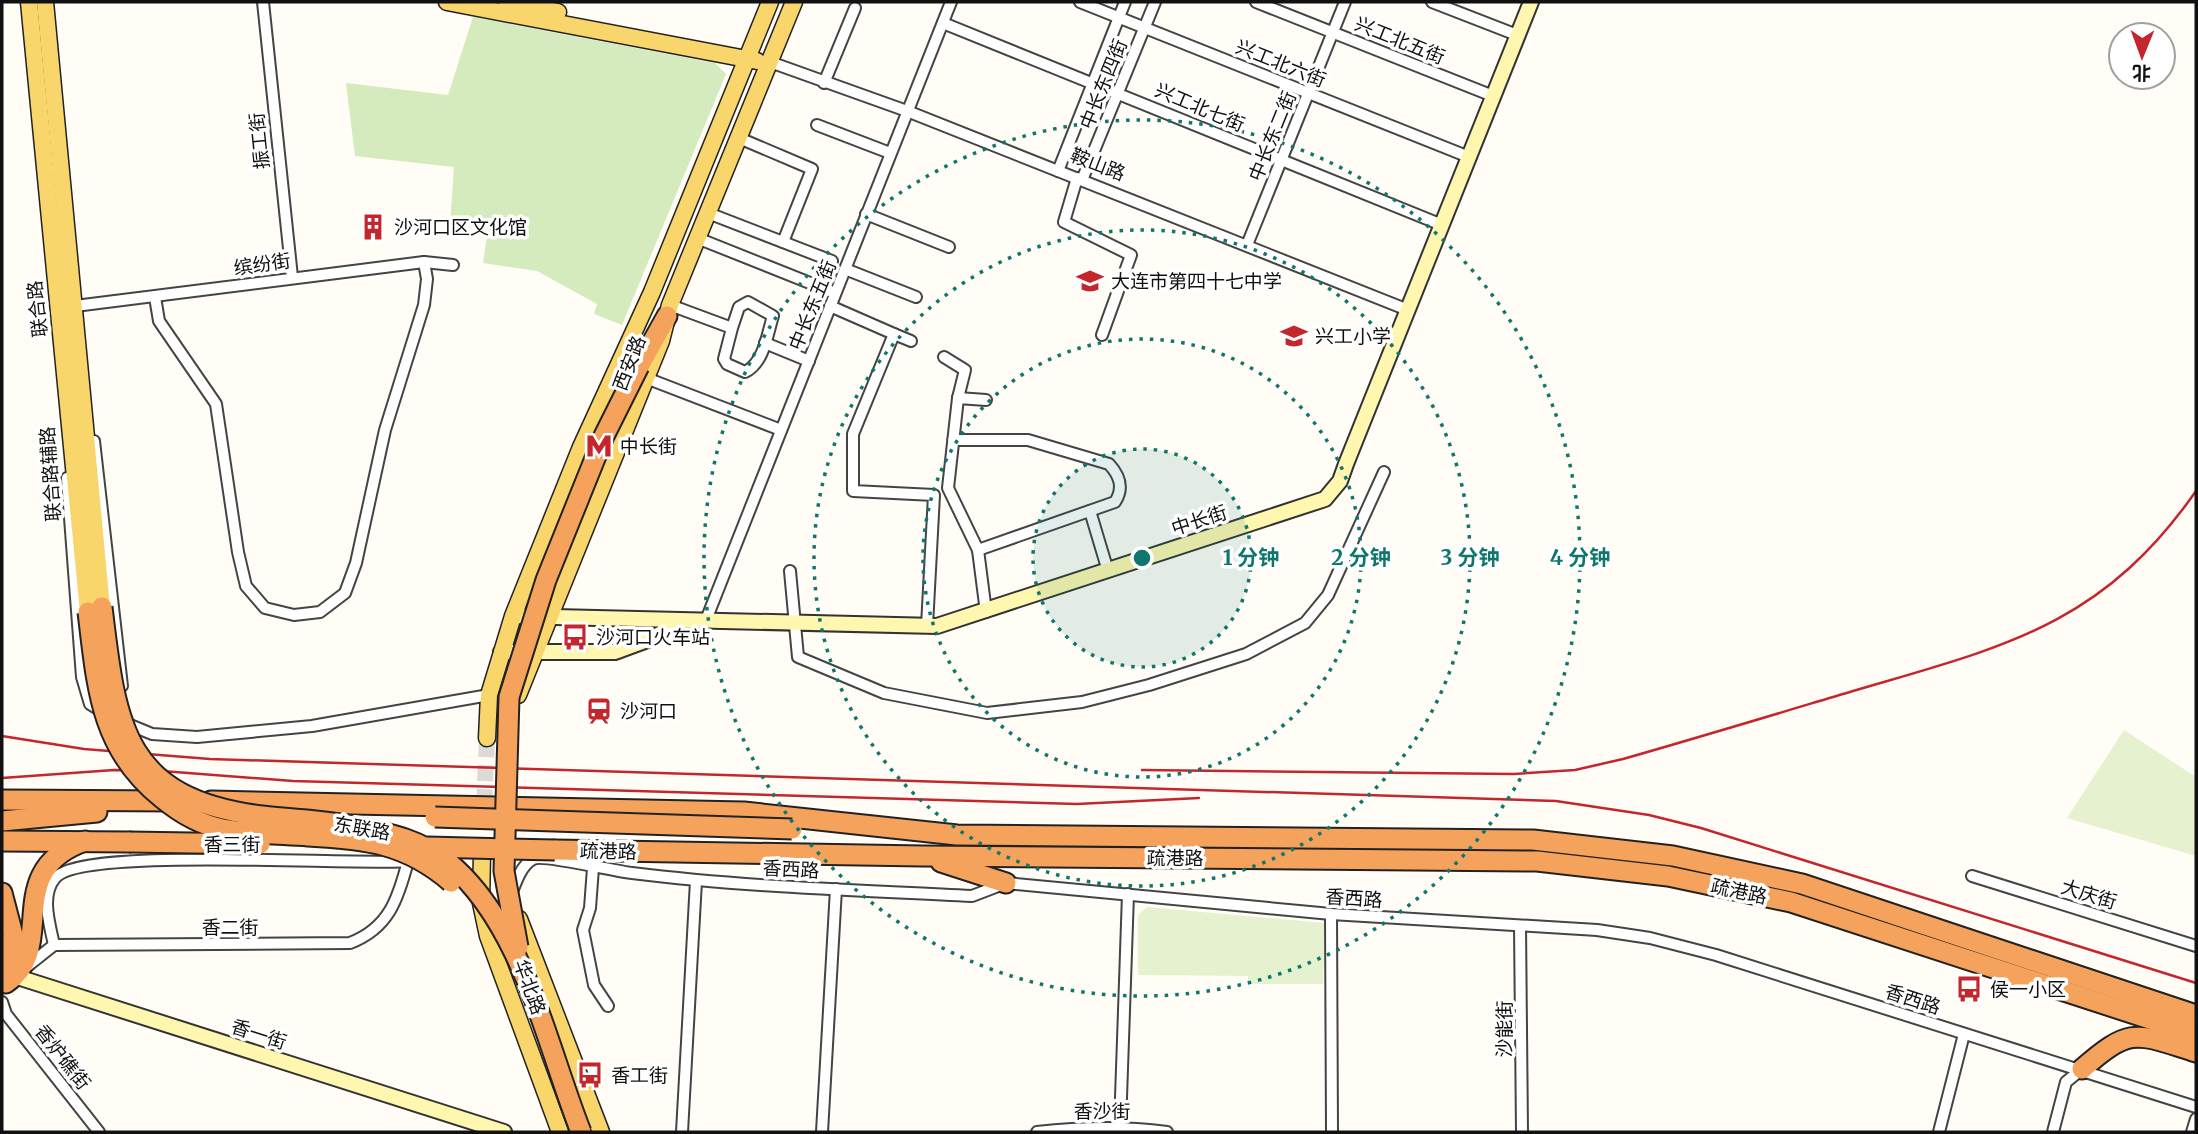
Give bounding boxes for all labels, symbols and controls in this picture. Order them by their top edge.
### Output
street label: 兴工北五街 [1351,11,1449,69]
north arrow [2107,21,2177,91]
street label: 兴工北六街 [1232,34,1330,92]
street label: 中长东四街 [1074,35,1132,133]
text: 北 [2132,61,2151,85]
street label: 兴工北七街 [1152,77,1248,137]
street label: 中长东二街 [1243,87,1301,185]
street label: 振工街 [244,111,274,171]
street label: 鞍山路 [1067,143,1129,185]
building icon: 沙河口区文化馆 [358,212,388,242]
place label: 沙河口区文化馆 [394,215,527,239]
street label: 缤纷街 [232,248,292,280]
street label: 中长东五街 [783,256,841,354]
school or university icon: 大连市第四十七中学 [1075,266,1105,296]
place label: 大连市第四十七中学 [1111,269,1282,293]
street label: 联合路 [22,279,52,339]
school or university icon: 兴工小学 [1279,321,1309,351]
place label: 兴工小学 [1315,324,1391,348]
street label: 西安路 [608,332,650,394]
street label: 联合路辅路 [35,426,65,522]
metro station icon: 中长街 [584,431,614,461]
place label: 中长街 [620,434,677,458]
street label: 中长街 [1168,500,1230,540]
text: 1 分钟 [1223,544,1279,571]
text: 2 分钟 [1331,544,1391,571]
text: 3 分钟 [1441,544,1500,571]
text: 4 分钟 [1550,544,1610,571]
centre of rings [1130,546,1154,570]
bus stop icon: 沙河口火车站 [560,622,590,652]
place label: 沙河口火车站 [596,625,710,649]
station icon: 沙河口 [584,696,614,726]
place label: 沙河口 [620,699,677,723]
street label: 东联路 [332,811,392,845]
street label: 香三街 [203,832,261,856]
street label: 疏港路 [579,839,637,863]
street label: 疏港路 [1146,846,1204,870]
street label: 香西路 [762,856,820,882]
street label: 疏港路 [1709,873,1769,909]
street label: 大庆街 [2058,874,2120,914]
street label: 香西路 [1325,884,1383,912]
street label: 香二街 [201,915,259,939]
street label: 华北路 [509,956,551,1018]
bus stop icon: 侯一小区 [1954,974,1984,1004]
place label: 侯一小区 [1990,977,2066,1001]
street label: 香西路 [1882,979,1944,1019]
street label: 沙能街 [1492,1000,1516,1058]
street label: 香一街 [228,1014,290,1054]
street label: 香炉礁街 [30,1020,96,1094]
bus stop icon: 香工街 [575,1060,605,1090]
place label: 香工街 [611,1063,668,1087]
street label: 香沙街 [1073,1099,1131,1123]

